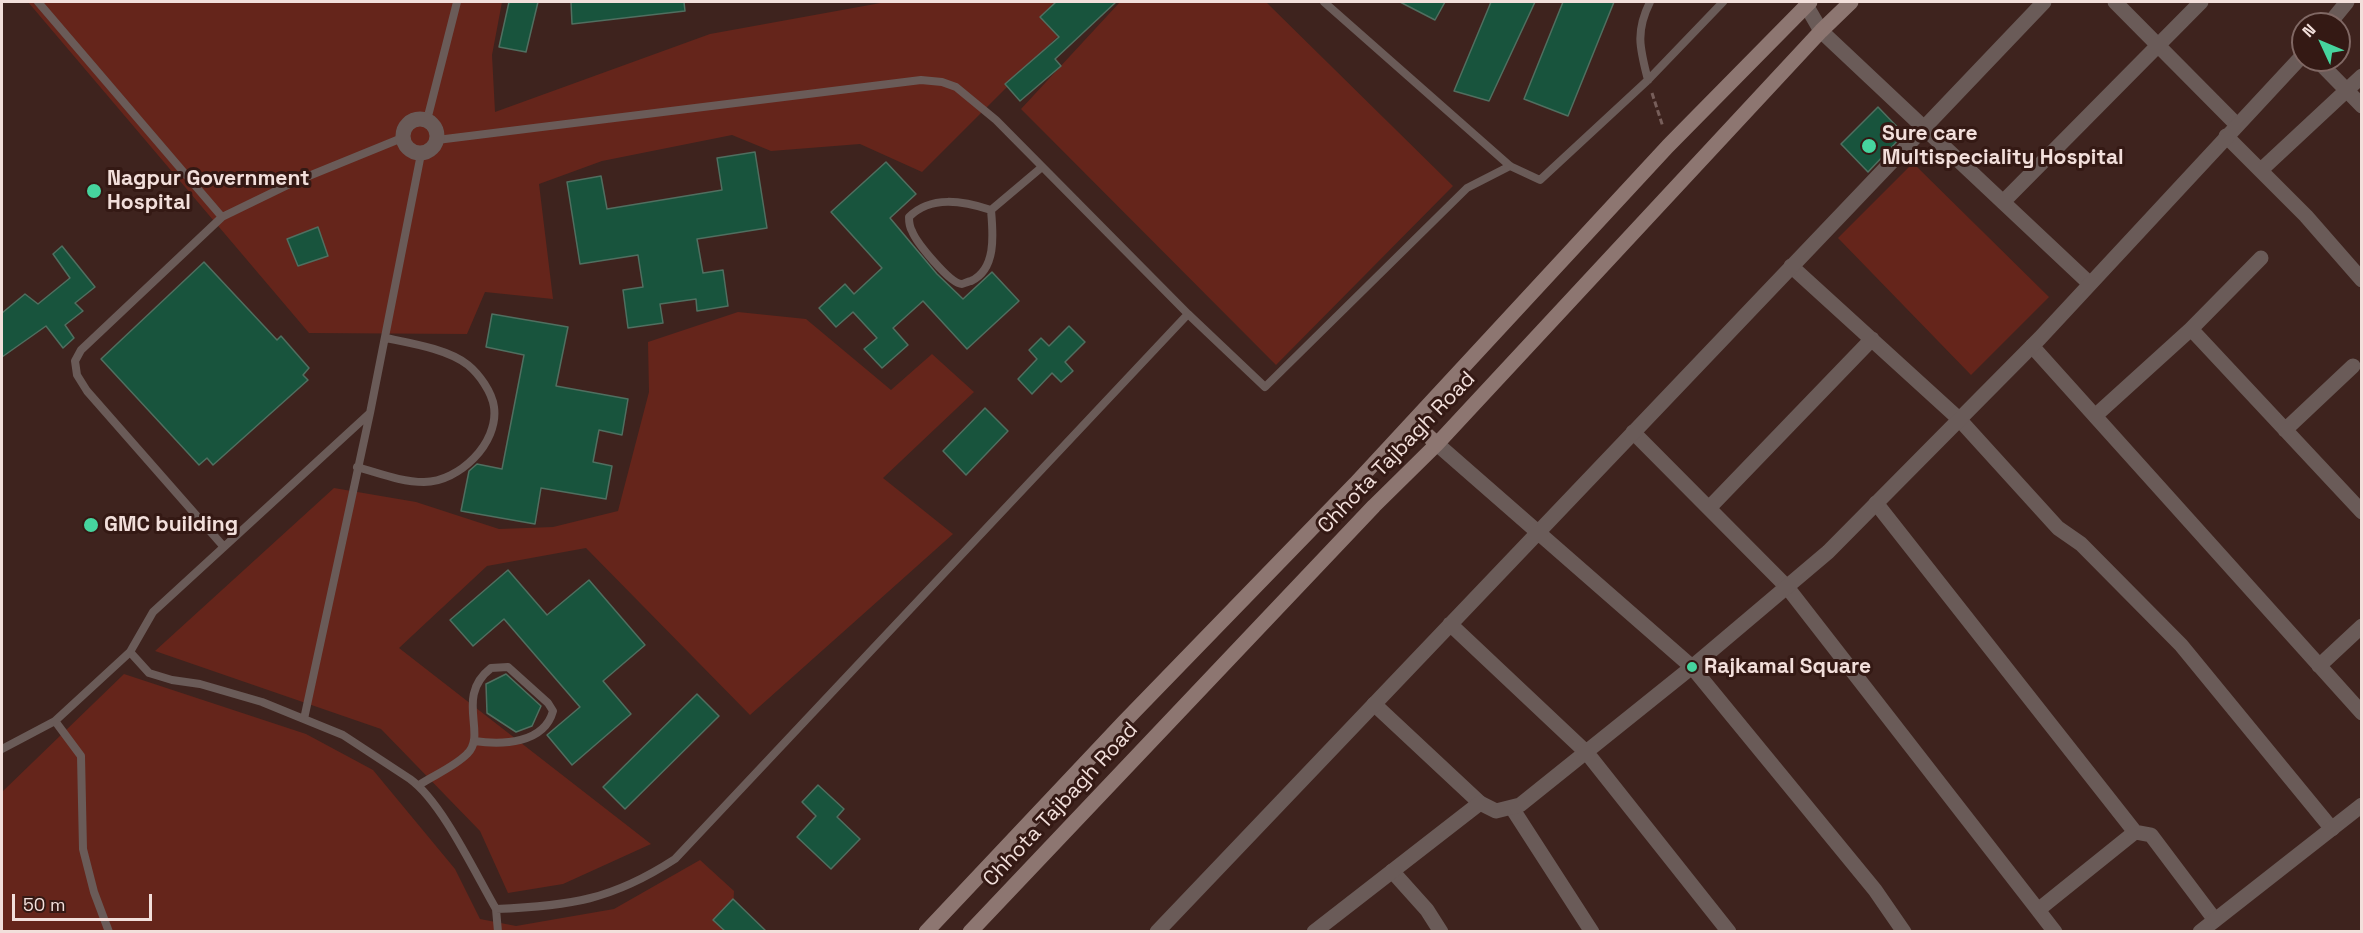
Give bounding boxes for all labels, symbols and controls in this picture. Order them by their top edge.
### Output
north arrow [2291,12,2351,72]
text: N [2298,19,2320,42]
place label: Sure care Multispeciality Hospital [1882,121,2124,171]
marker: Sure care Multispeciality Hospital [1860,137,1878,155]
place label: Nagpur Government Hospital [107,166,310,216]
marker: Nagpur Government Hospital [85,182,103,200]
street label: Chhota Tajbagh Road [1313,367,1481,539]
place label: GMC building [104,512,238,538]
marker: GMC building [82,516,100,534]
place label: Rajkamal Square [1704,654,1871,680]
marker: Rajkamal Square [1685,660,1699,674]
street label: Chhota Tajbagh Road [978,718,1144,892]
scale bar [15,882,154,920]
text: 50 m [23,893,65,916]

